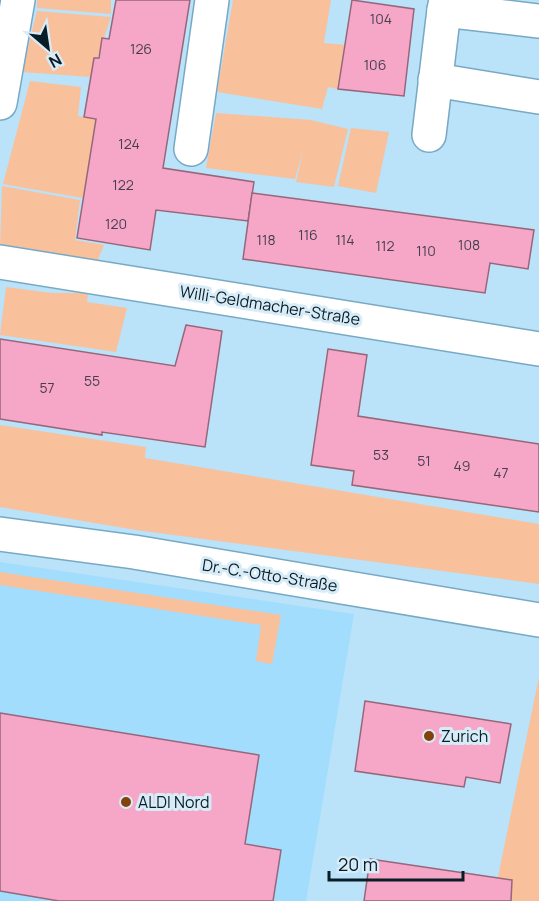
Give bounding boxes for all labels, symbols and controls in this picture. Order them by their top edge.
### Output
house number: 104 [370,9,392,28]
north arrow [18,18,78,78]
house number: 126 [130,39,152,58]
text: N [45,49,66,74]
house number: 106 [364,55,386,74]
house number: 124 [118,134,140,153]
house number: 122 [112,175,134,194]
house number: 120 [105,214,127,233]
house number: 116 [298,225,318,244]
house number: 118 [256,230,276,249]
house number: 114 [335,230,355,249]
house number: 108 [458,235,480,254]
house number: 112 [376,236,394,255]
house number: 110 [416,241,436,260]
street label: Willi-Geldmacher-Straße [178,280,362,330]
house number: 55 [84,371,100,390]
house number: 57 [39,378,55,397]
house number: 53 [373,445,389,464]
house number: 51 [417,451,431,470]
house number: 49 [454,456,470,475]
house number: 47 [493,463,509,482]
street label: Dr.-C.-Otto-Straße [201,553,339,597]
place label: Zurich [441,725,488,747]
marker: Zurich [422,729,436,743]
place label: ALDI Nord [138,791,210,813]
marker: ALDI Nord [119,795,133,809]
scale bar [329,844,462,882]
text: 20 m [338,852,378,876]

